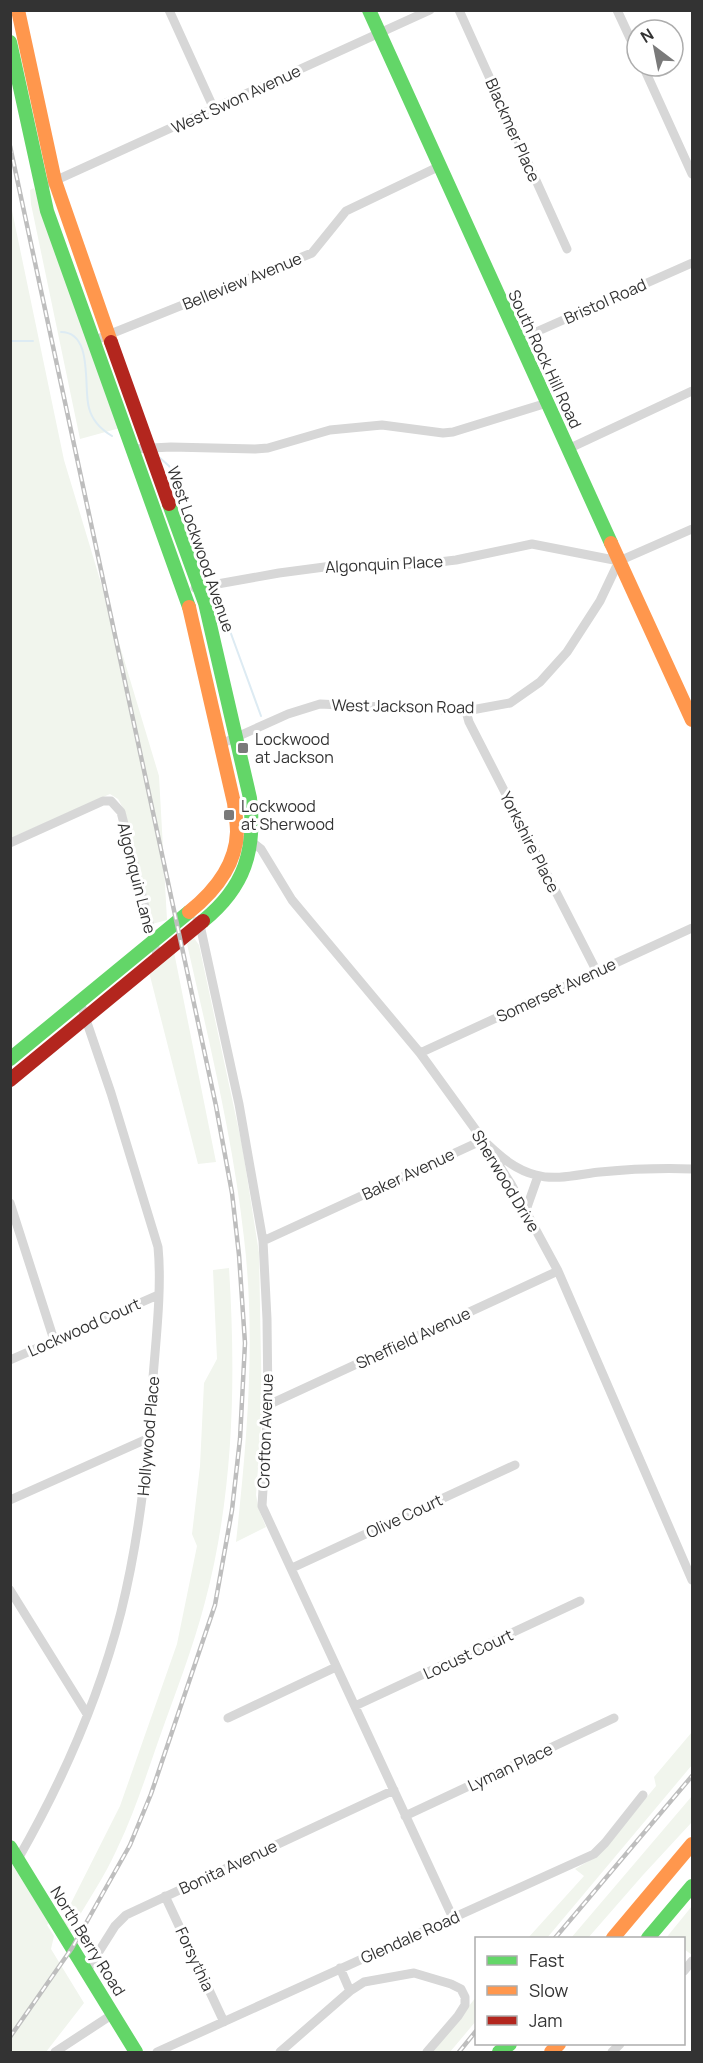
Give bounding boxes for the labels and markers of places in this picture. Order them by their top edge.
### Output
place label: Lockwood at Jackson [255,728,334,768]
marker: Lockwood at Jackson [236,741,250,755]
place label: Lockwood at Sherwood [241,795,334,835]
marker: Lockwood at Sherwood [222,808,236,822]

